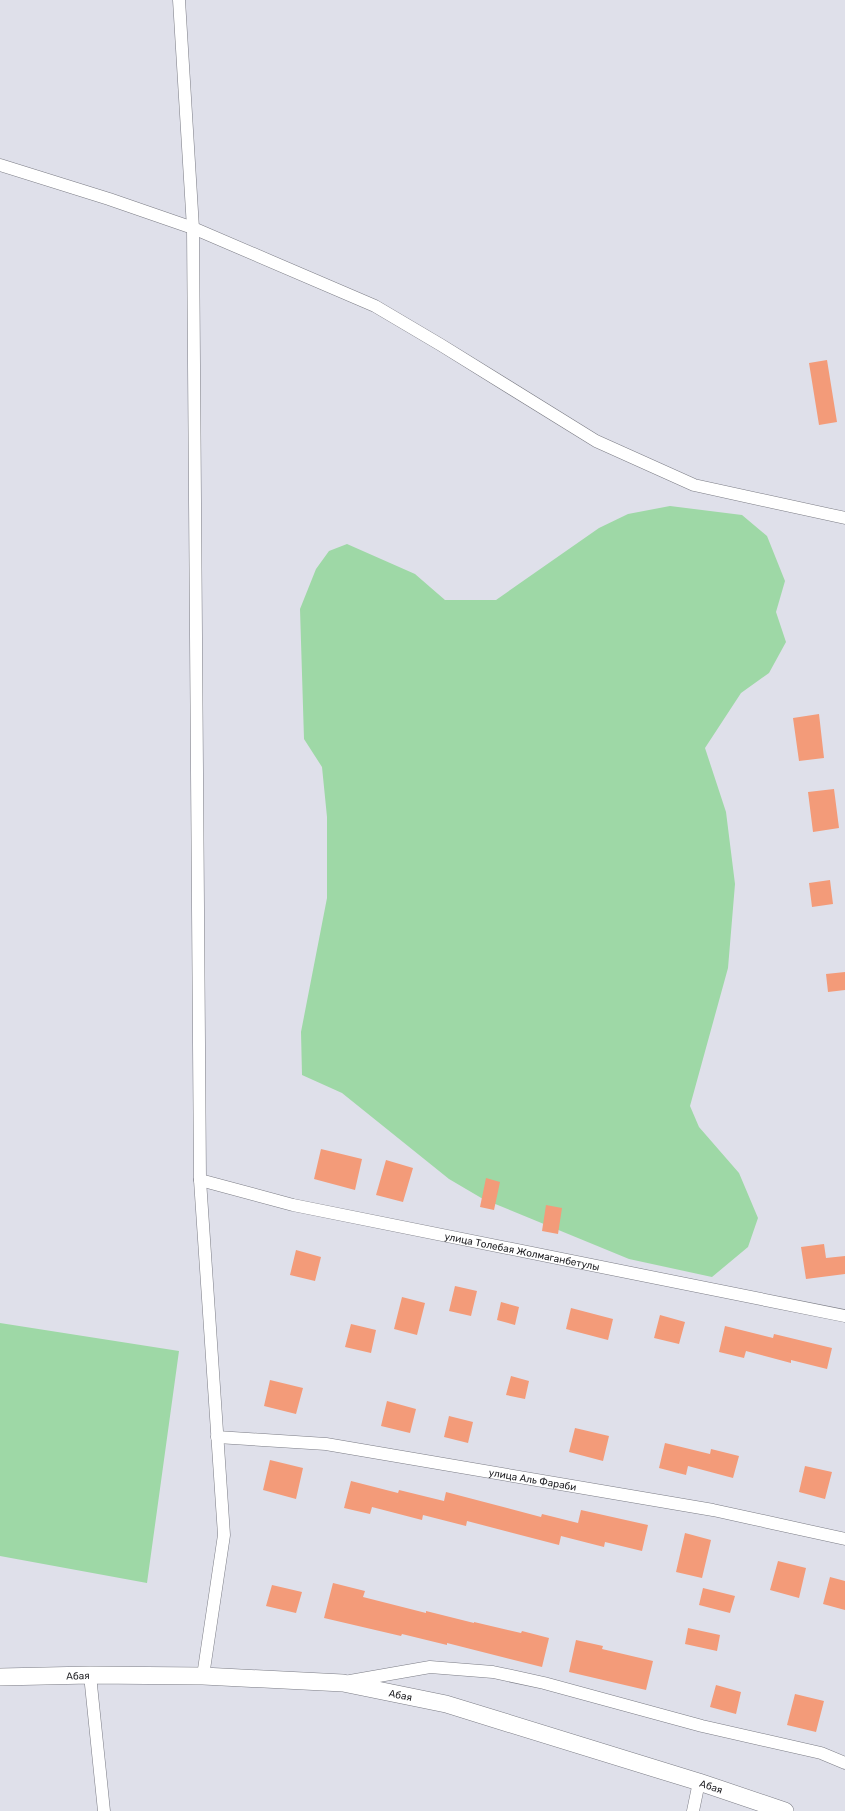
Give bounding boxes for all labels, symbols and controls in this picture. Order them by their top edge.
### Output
street label: улица Толебая Жолмаганбетулы [443,1231,600,1273]
street label: улица Аль Фараби [488,1467,577,1494]
street label: Абая [66,1670,90,1683]
street label: Абая [388,1687,413,1704]
street label: Абая [698,1778,724,1797]

